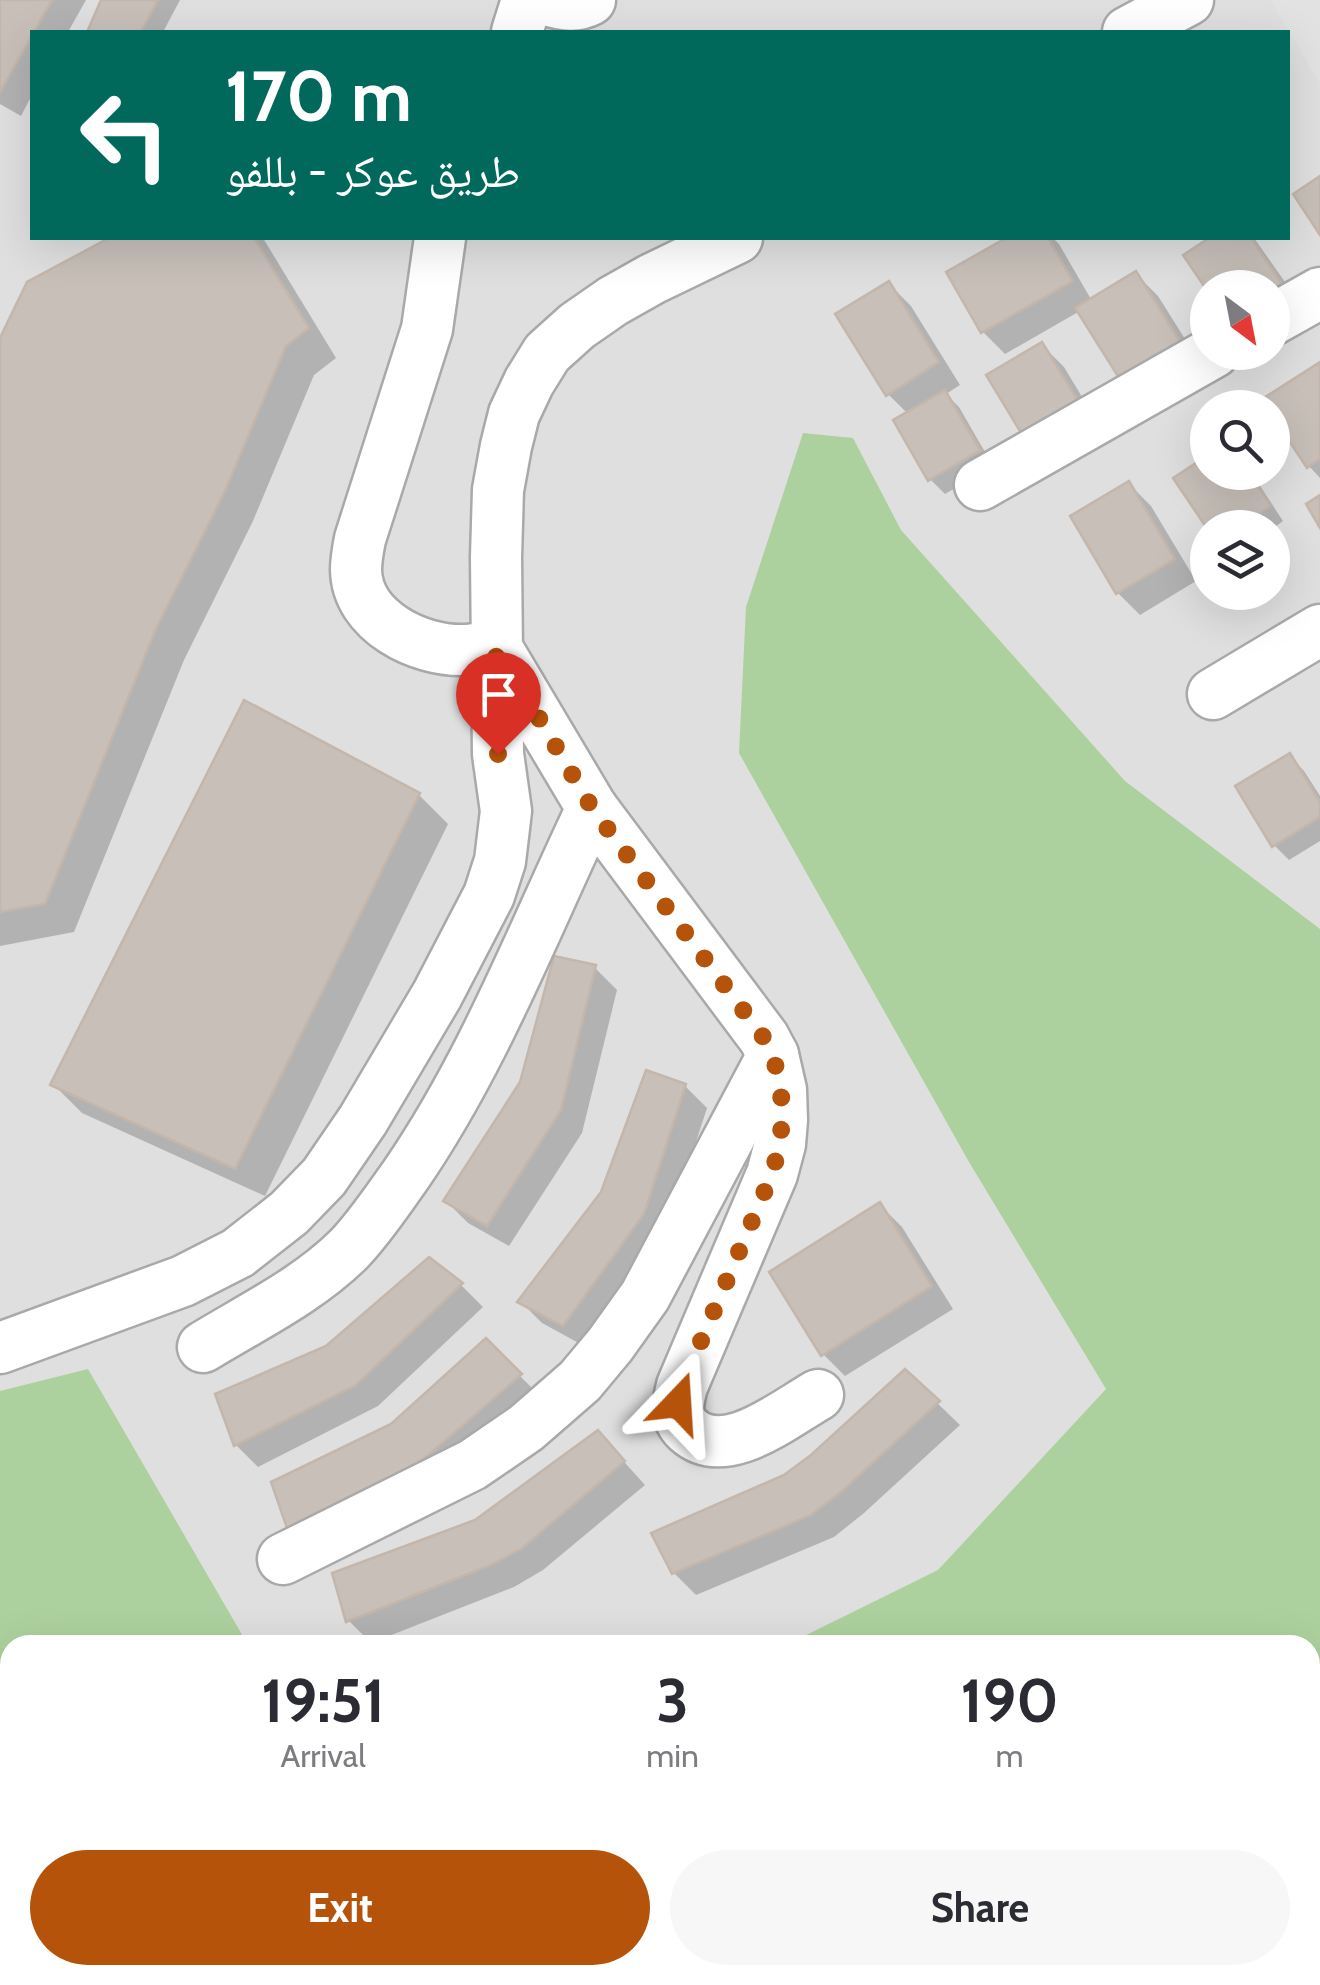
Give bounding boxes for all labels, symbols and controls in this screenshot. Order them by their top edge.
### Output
text: 170 m [225,53,412,139]
icon: left [60,70,190,200]
text: طريق عوكر - بللفو [225,144,520,198]
north arrow [1190,270,1290,370]
map controls [1190,270,1290,610]
button: search [1190,390,1290,490]
button: layers [1190,510,1290,610]
pin [456,652,541,755]
icon: arrive [471,667,526,722]
position arrow [626,1351,730,1455]
text: 19:51 [261,1664,385,1737]
text: 3 [656,1664,689,1737]
text: 190 [960,1664,1059,1737]
text: Arrival [281,1736,366,1775]
text: min [646,1736,699,1775]
text: m [995,1736,1024,1775]
button: Exit [30,1850,650,1965]
button: Share [670,1850,1290,1965]

